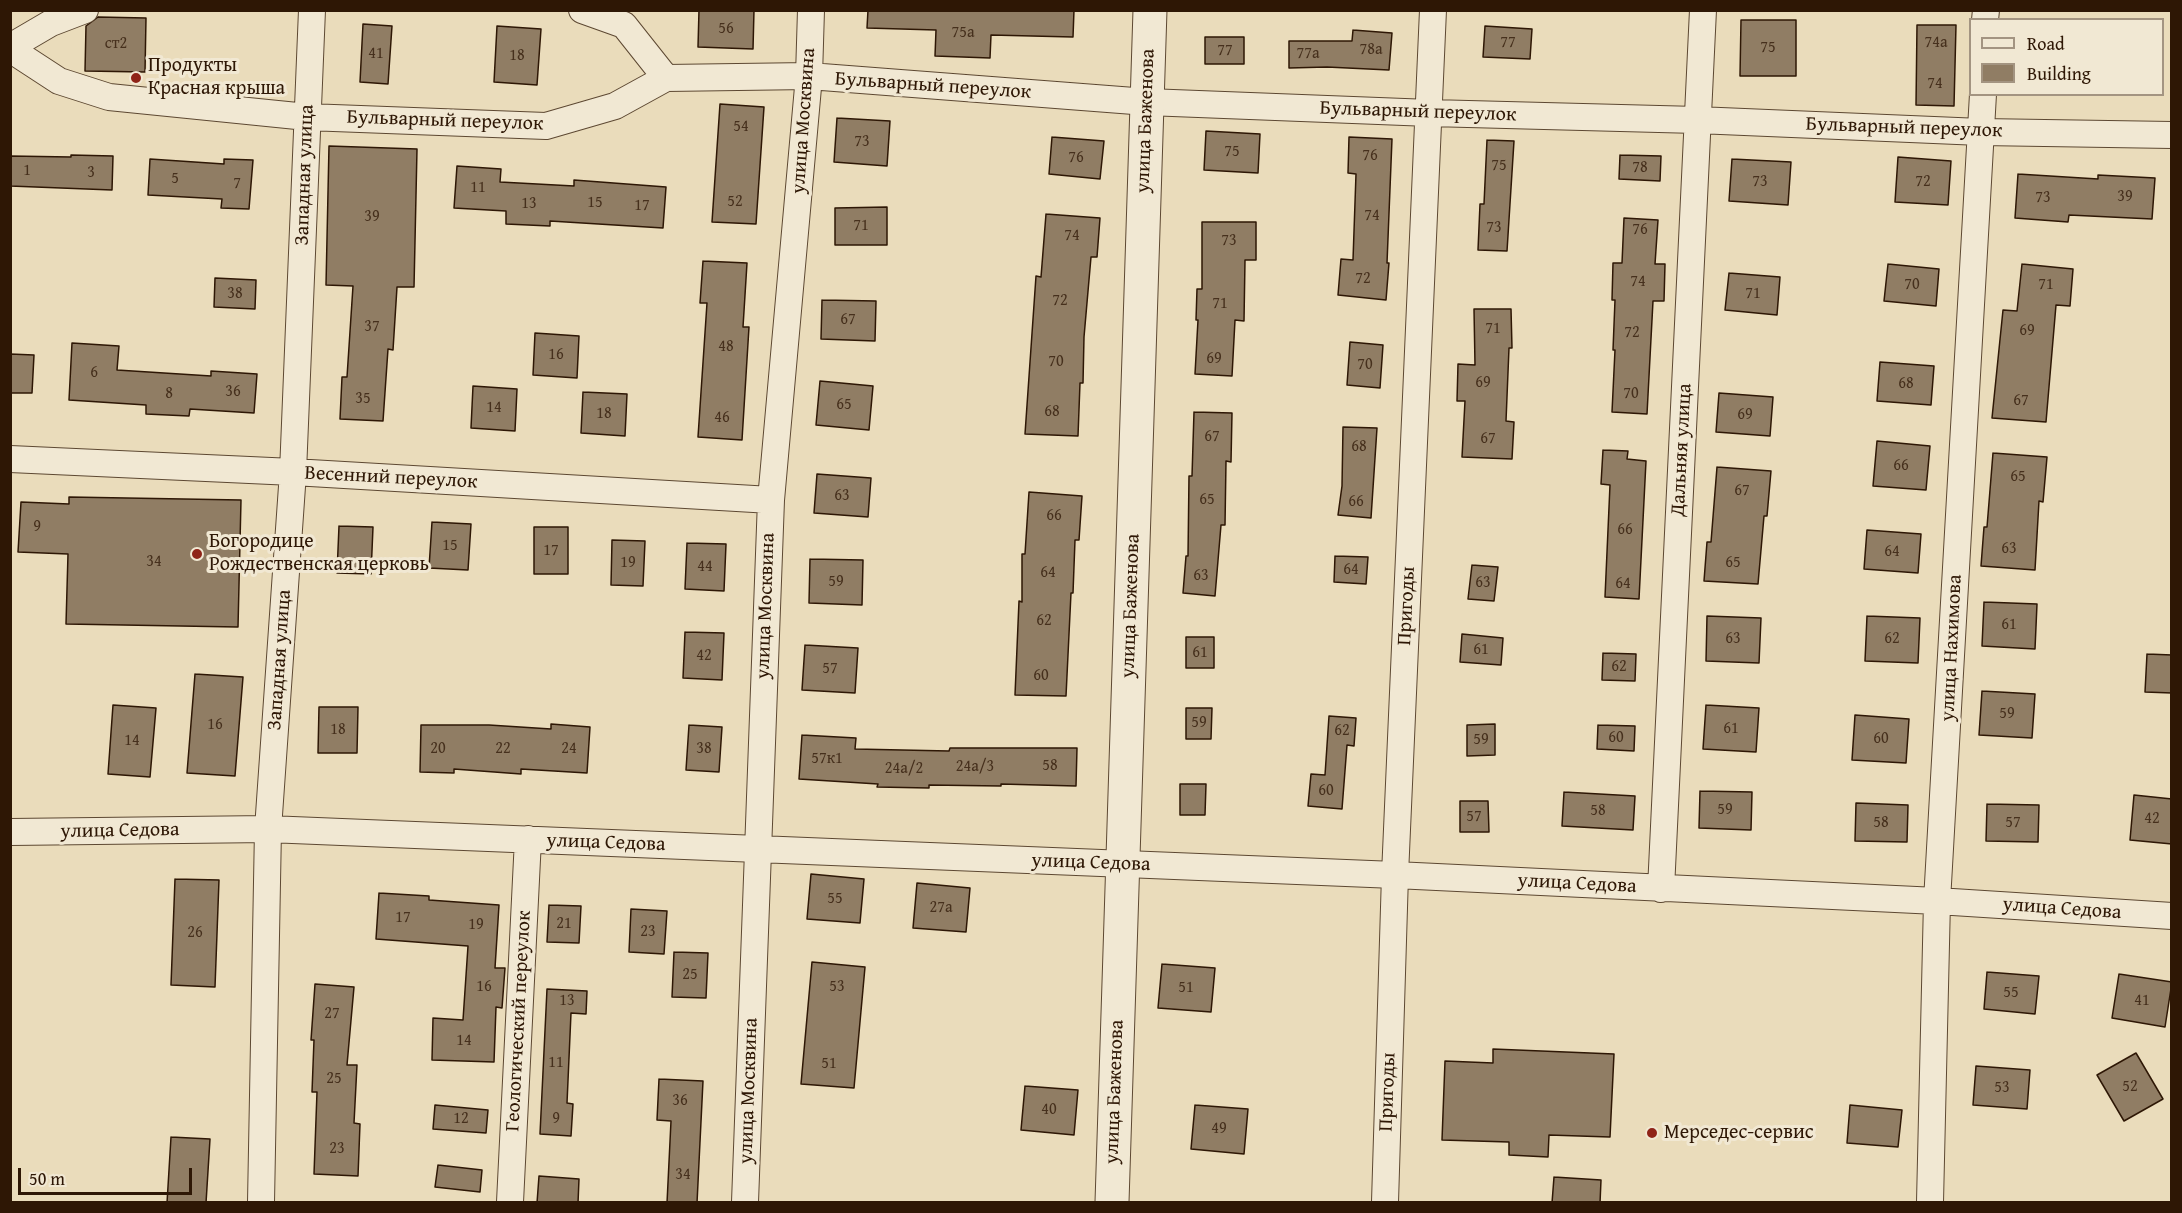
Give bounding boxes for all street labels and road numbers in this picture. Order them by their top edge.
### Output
street label: улица Москвина [787,47,821,195]
street label: улица Баженова [1131,48,1161,194]
street label: Бульварный переулок [834,67,1032,105]
street label: Бульварный переулок [1319,97,1517,127]
street label: Западная улица [291,104,319,246]
street label: Бульварный переулок [346,106,544,136]
street label: Бульварный переулок [1805,113,2003,143]
street label: Дальняя улица [1667,383,1697,517]
street label: Весенний переулок [304,461,478,495]
street label: улица Москвина [751,532,781,680]
street label: улица Баженова [1116,533,1146,679]
street label: Пригоды [1393,566,1421,646]
street label: улица Нахимова [1936,574,1968,722]
street label: Западная улица [263,589,297,731]
street label: улица Седова [60,818,180,844]
street label: улица Седова [546,829,666,857]
street label: улица Седова [1031,849,1151,877]
street label: улица Седова [1517,869,1637,899]
street label: улица Седова [2002,893,2122,925]
street label: Геологический переулок [501,910,537,1132]
street label: улица Москвина [734,1017,764,1165]
street label: улица Баженова [1100,1019,1130,1165]
street label: Пригоды [1375,1052,1401,1132]

